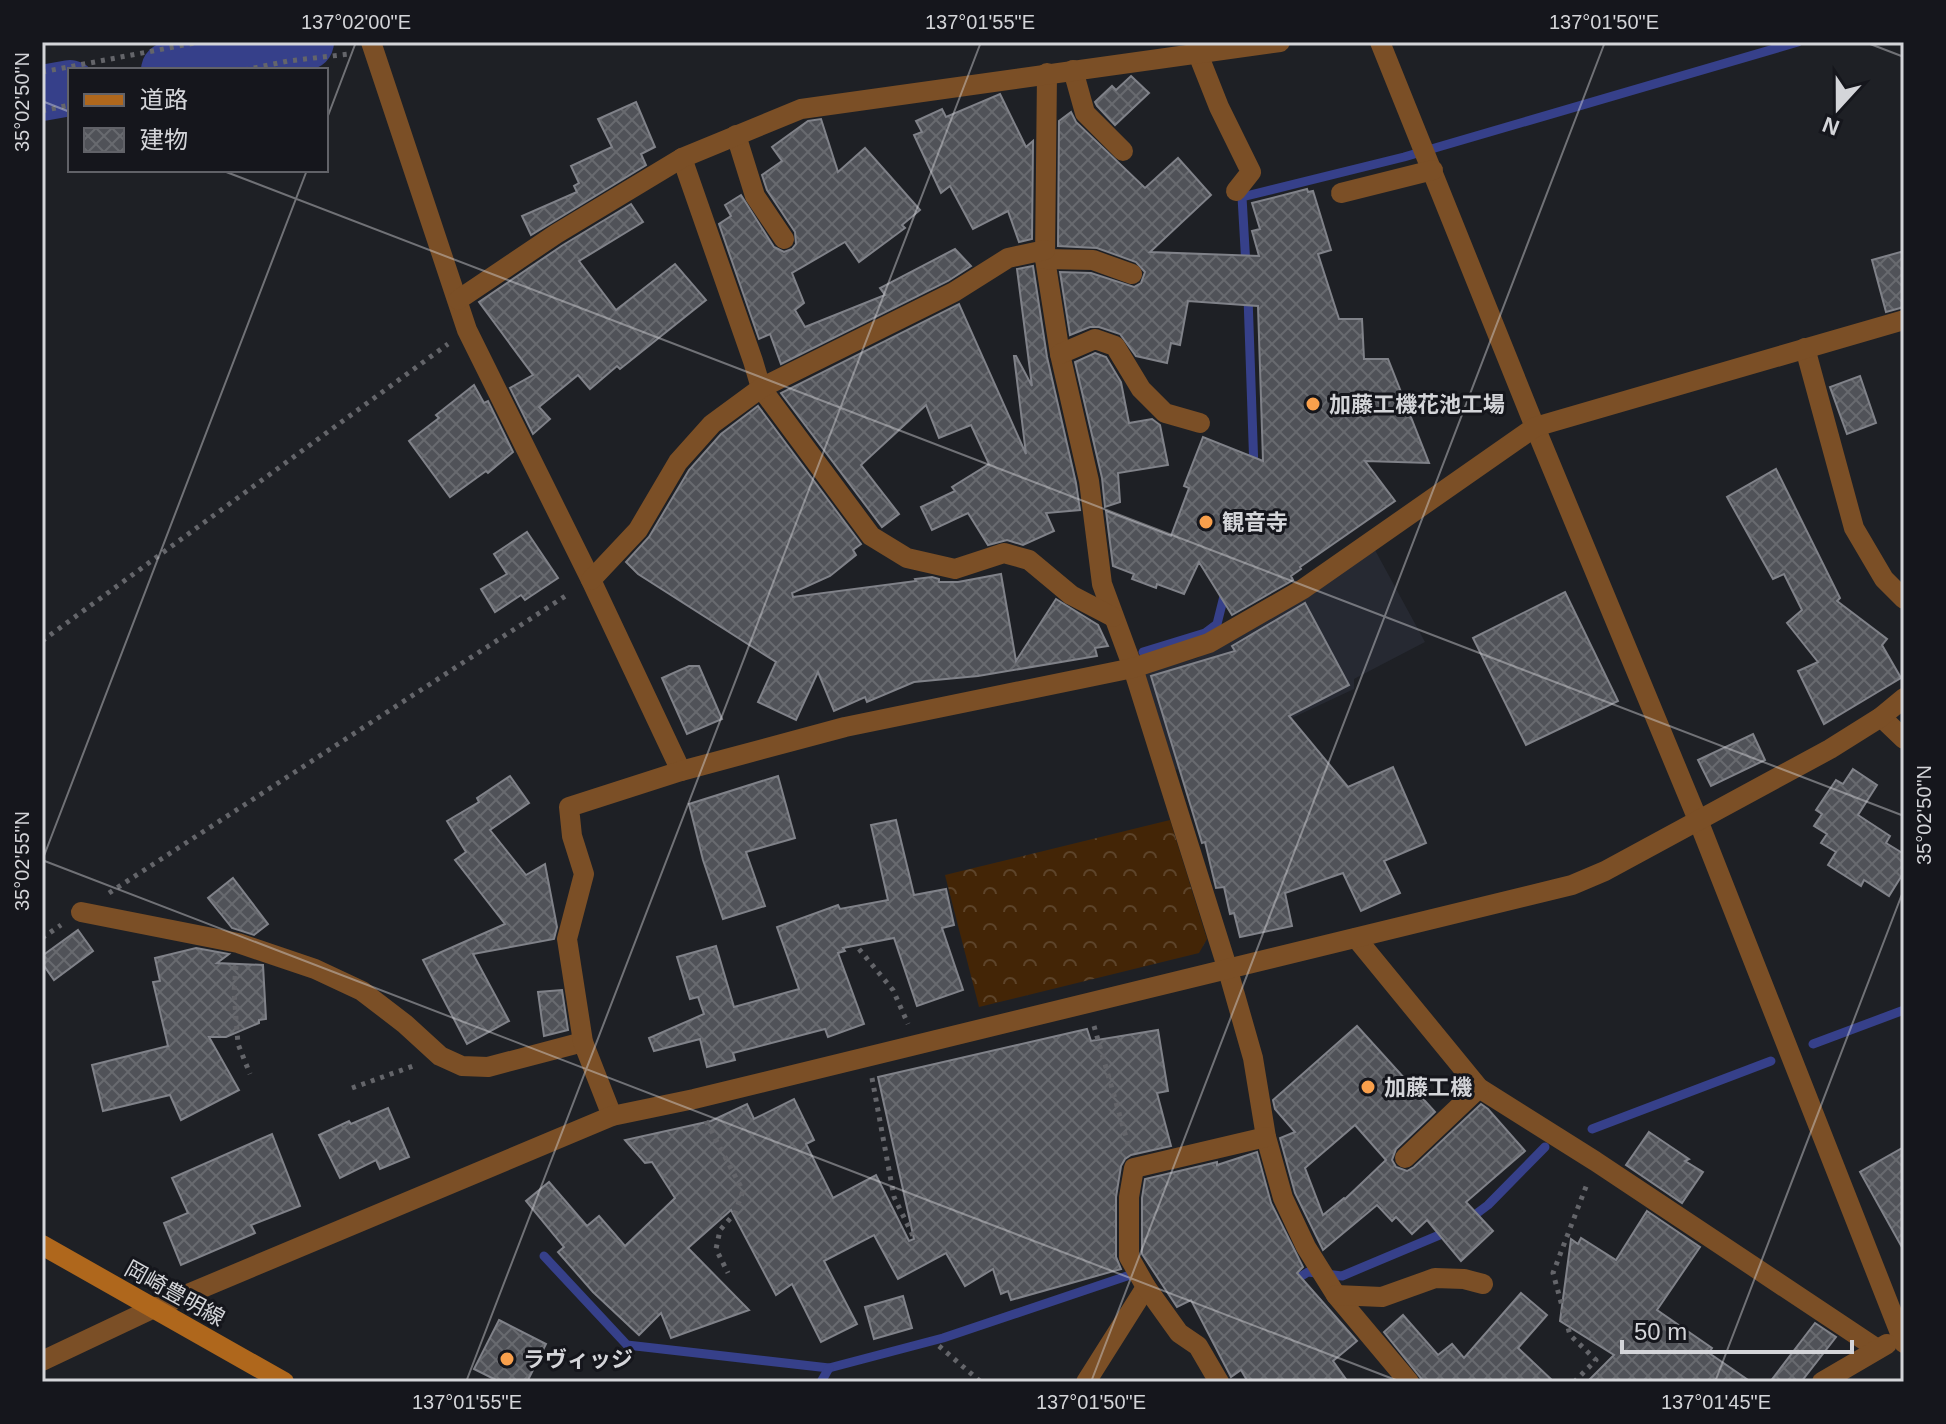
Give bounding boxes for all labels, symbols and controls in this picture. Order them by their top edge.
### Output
text: 137°02'00"E [301,11,411,33]
text: 137°01'55"E [925,11,1035,33]
text: 137°01'50"E [1549,11,1659,33]
text: 35°02'50"N [11,52,33,152]
legend [68,68,328,172]
north arrow [1798,68,1878,148]
text: 道路 [140,86,188,113]
text: N [1819,112,1843,141]
text: 建物 [140,126,188,153]
place label: 加藤工機花池工場 [1329,392,1505,417]
marker: 加藤工機花池工場 [1304,395,1322,413]
place label: 観音寺 [1222,510,1288,535]
marker: 観音寺 [1197,513,1215,531]
text: 35°02'50"N [1913,765,1935,865]
text: 35°02'55"N [11,811,33,911]
place label: 加藤工機 [1384,1075,1472,1100]
marker: 加藤工機 [1359,1078,1377,1096]
street label: 岡崎豊明線 [121,1256,229,1331]
scale bar [1622,1304,1852,1354]
text: 50 m [1634,1318,1687,1345]
place label: ラヴィッジ [523,1347,633,1372]
marker: ラヴィッジ [498,1350,516,1368]
text: 137°01'55"E [412,1391,522,1413]
text: 137°01'50"E [1036,1391,1146,1413]
text: 137°01'45"E [1661,1391,1771,1413]

